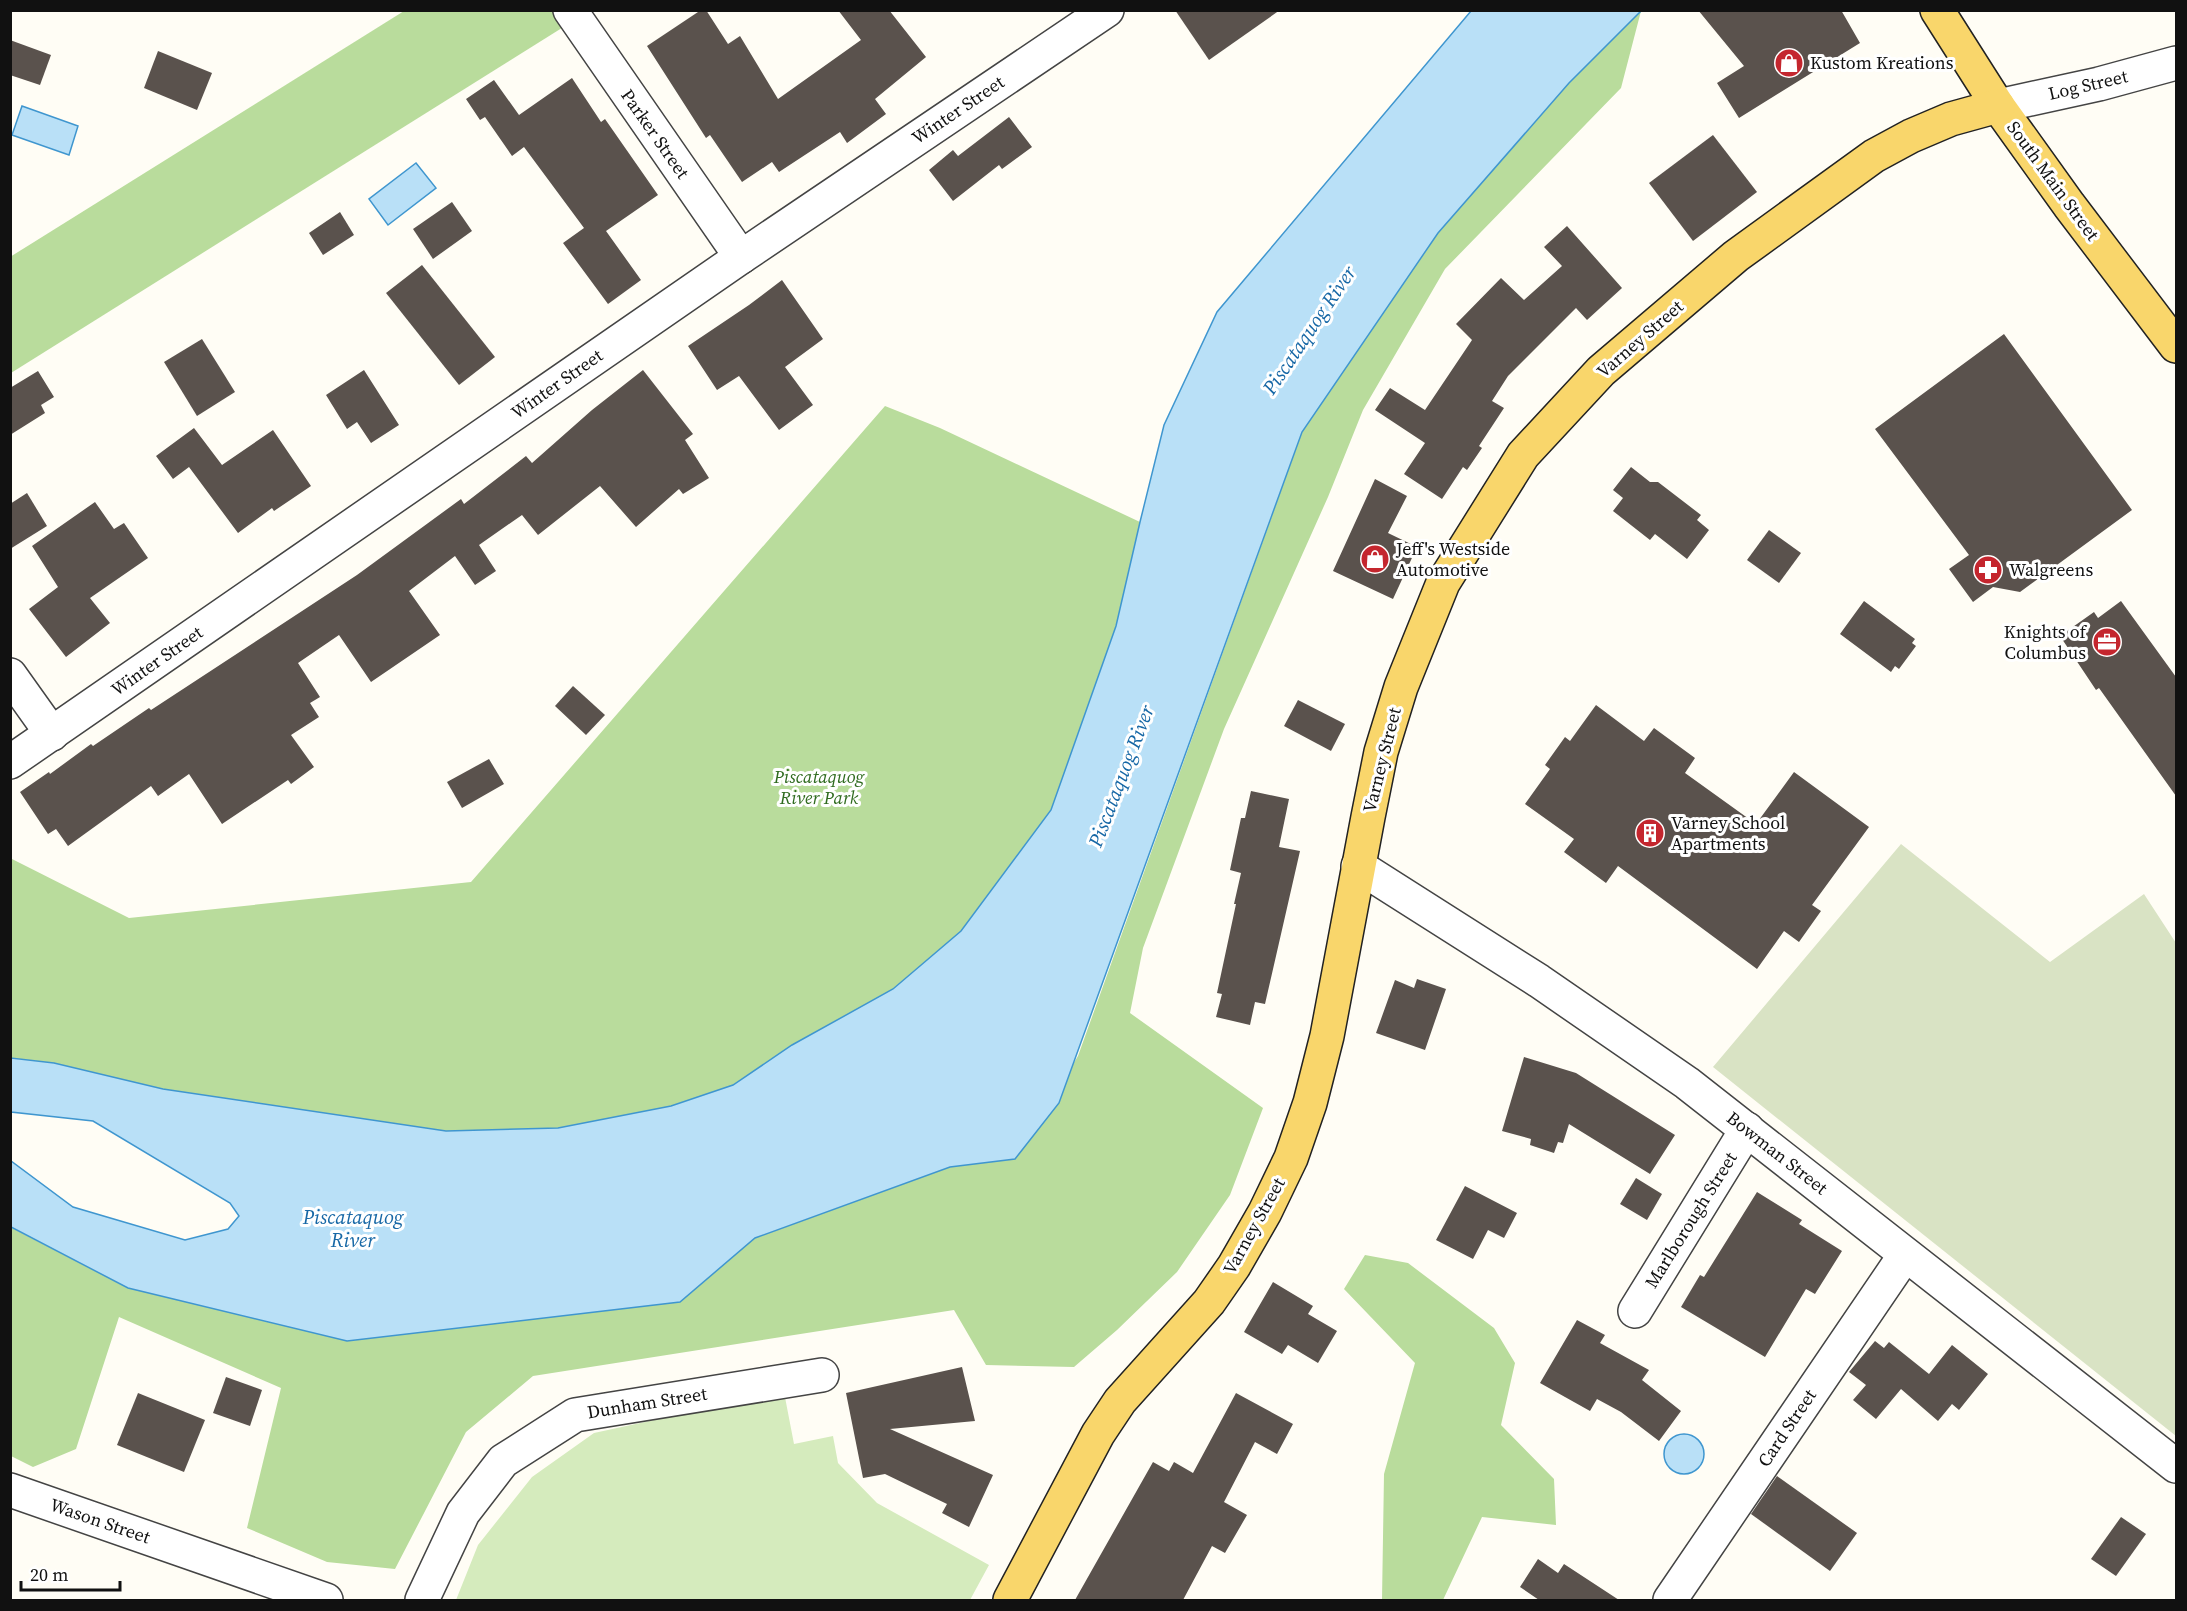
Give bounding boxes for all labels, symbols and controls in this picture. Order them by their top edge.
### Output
shop icon: Kustom Kreations [1773,47,1805,79]
place label: Kustom Kreations [1810,50,1954,75]
street label: Log Street [2046,63,2130,106]
street label: Winter Street [907,69,1009,150]
street label: Parker Street [615,84,696,184]
street label: South Main Street [2001,116,2105,246]
water label: Piscataquog River [1255,259,1363,401]
street label: Varney Street [1591,294,1688,383]
street label: Winter Street [506,343,608,424]
place label: Jeff's Westside Automotive [1395,536,1510,582]
shop icon: Jeff's Westside Automotive [1359,543,1391,575]
pharmacy icon: Walgreens [1972,554,2004,586]
place label: Walgreens [2009,557,2093,582]
place label: Knights of Columbus [2004,619,2088,665]
street label: Winter Street [106,620,208,701]
office icon: Knights of Columbus [2091,626,2123,658]
water label: Piscataquog River [1081,700,1161,852]
street label: Varney Street [1356,705,1407,815]
park label: Piscataquog River Park [773,764,866,810]
place label: Varney School Apartments [1671,810,1785,856]
building icon: Varney School Apartments [1634,817,1666,849]
street label: Bowman Street [1722,1105,1833,1200]
street label: Marlborough Street [1639,1147,1743,1293]
street label: Varney Street [1217,1173,1291,1279]
water label: Piscataquog River [302,1203,405,1254]
street label: Dunham Street [585,1381,709,1424]
street label: Card Street [1751,1384,1822,1472]
street label: Wason Street [47,1492,154,1549]
scale bar [21,1554,120,1592]
text: 20 m [30,1562,68,1587]

